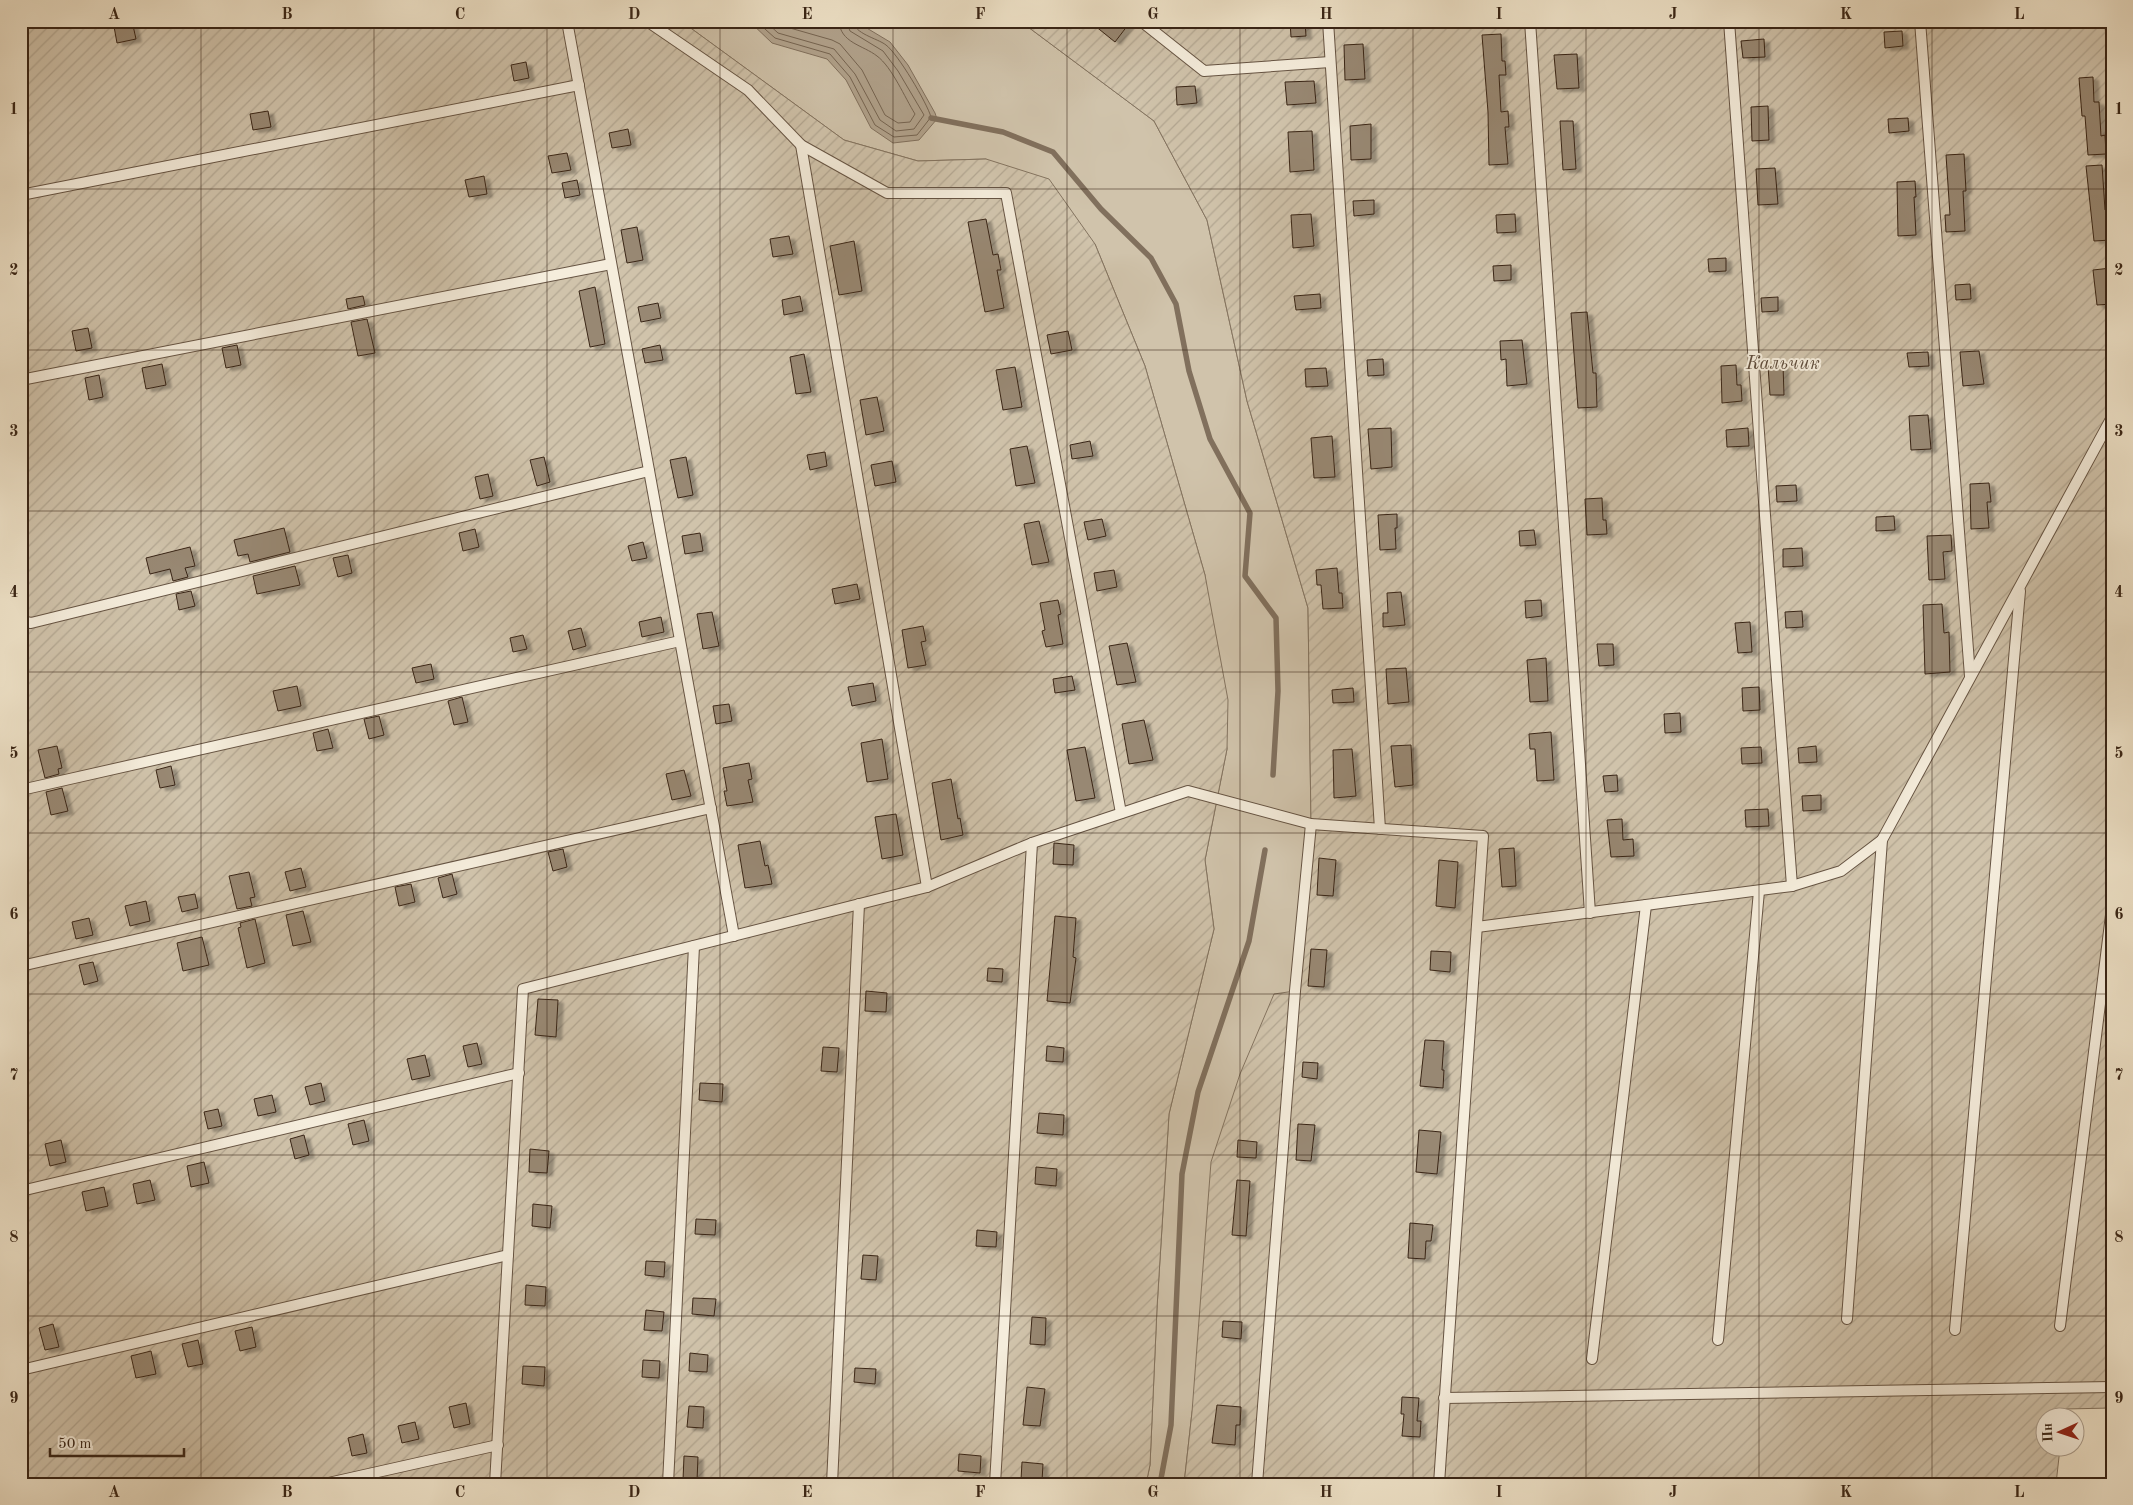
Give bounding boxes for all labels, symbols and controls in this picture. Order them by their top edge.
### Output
text: A [108,7,120,23]
text: B [281,7,293,23]
text: C [455,7,465,23]
text: D [628,7,640,23]
text: E [801,7,813,23]
text: F [975,7,986,23]
text: G [1147,7,1159,23]
text: H [1319,7,1333,23]
text: I [1495,7,1503,23]
text: J [1669,7,1678,23]
text: K [1840,7,1852,23]
text: L [2014,7,2025,23]
text: 1 [9,102,19,118]
text: 1 [2114,102,2124,118]
text: 2 [9,263,19,279]
text: 2 [2114,263,2124,279]
park label: Кальчик [1745,355,1820,374]
text: 3 [9,424,19,440]
text: 3 [2114,424,2124,440]
text: 4 [9,585,19,601]
text: 4 [2114,585,2124,601]
text: 5 [9,746,19,762]
text: 5 [2114,746,2124,762]
text: 6 [9,907,19,923]
text: 6 [2114,907,2124,923]
text: 7 [9,1068,19,1084]
text: 7 [2114,1068,2124,1084]
text: 8 [9,1230,19,1246]
text: 8 [2114,1230,2124,1246]
text: 9 [9,1391,19,1407]
text: 9 [2114,1391,2124,1407]
north arrow [2036,1408,2086,1458]
text: Пн [2041,1423,2056,1443]
scale bar [50,1425,184,1457]
text: 50 m [58,1437,92,1452]
text: A [108,1485,120,1501]
text: B [281,1485,293,1501]
text: C [455,1485,465,1501]
text: D [628,1485,640,1501]
text: E [801,1485,813,1501]
text: F [975,1485,986,1501]
text: G [1147,1485,1159,1501]
text: H [1319,1485,1333,1501]
text: I [1495,1485,1503,1501]
text: J [1669,1485,1678,1501]
text: K [1840,1485,1852,1501]
text: L [2014,1485,2025,1501]

